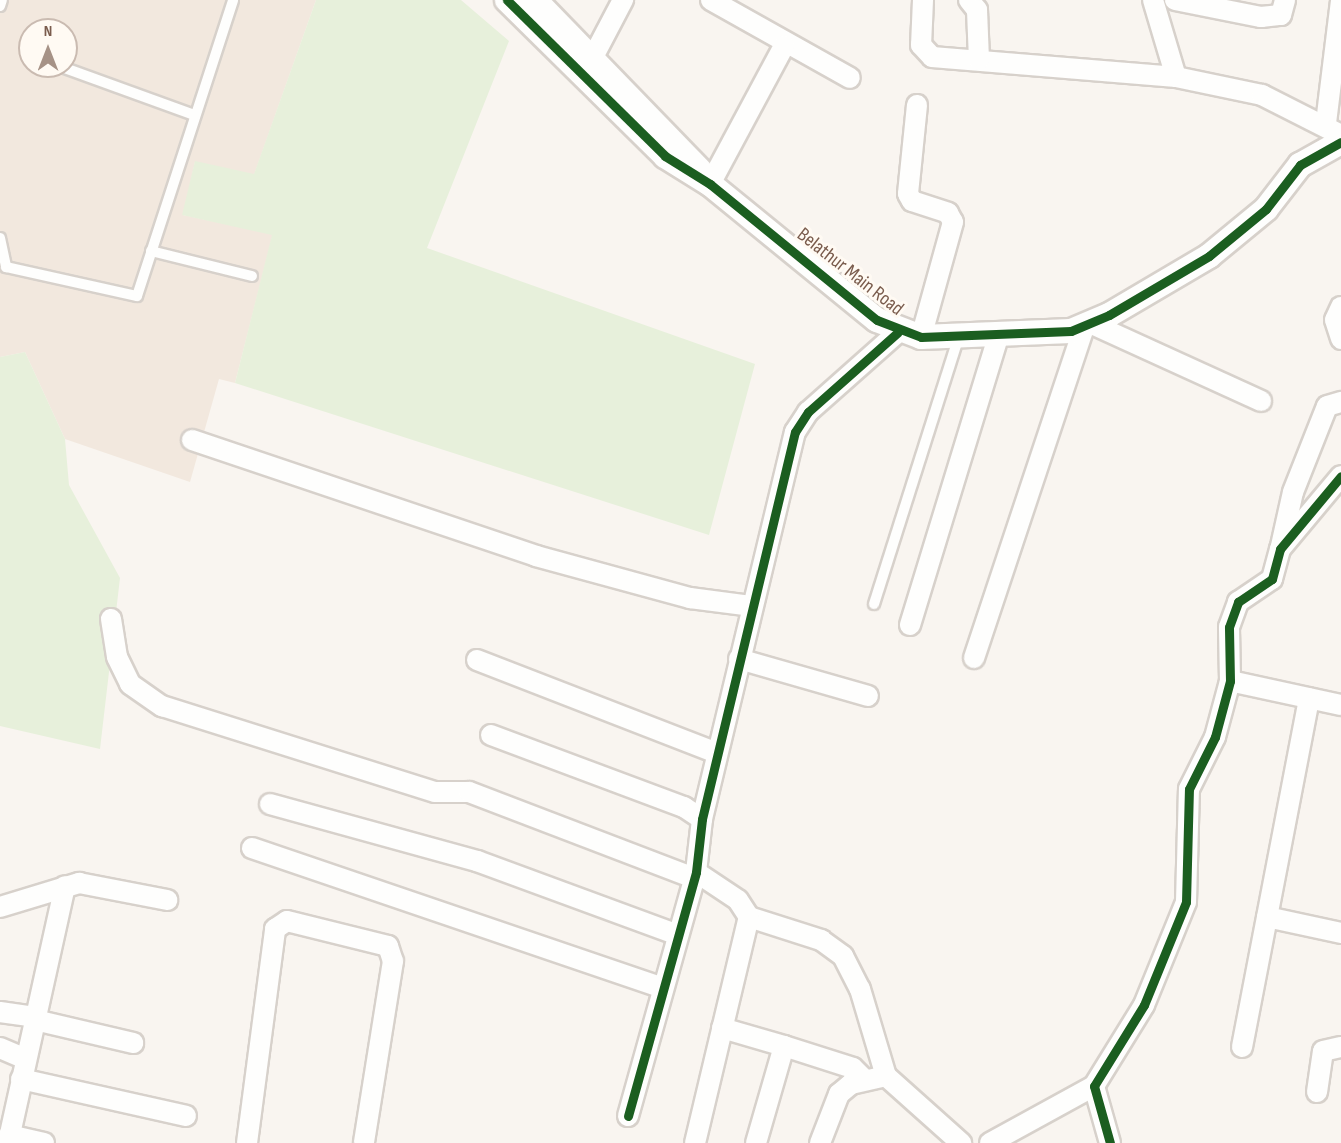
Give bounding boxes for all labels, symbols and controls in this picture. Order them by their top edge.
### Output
north arrow [18,18,78,78]
text: N [44,22,52,41]
street label: Belathur Main Road [792,223,908,321]

